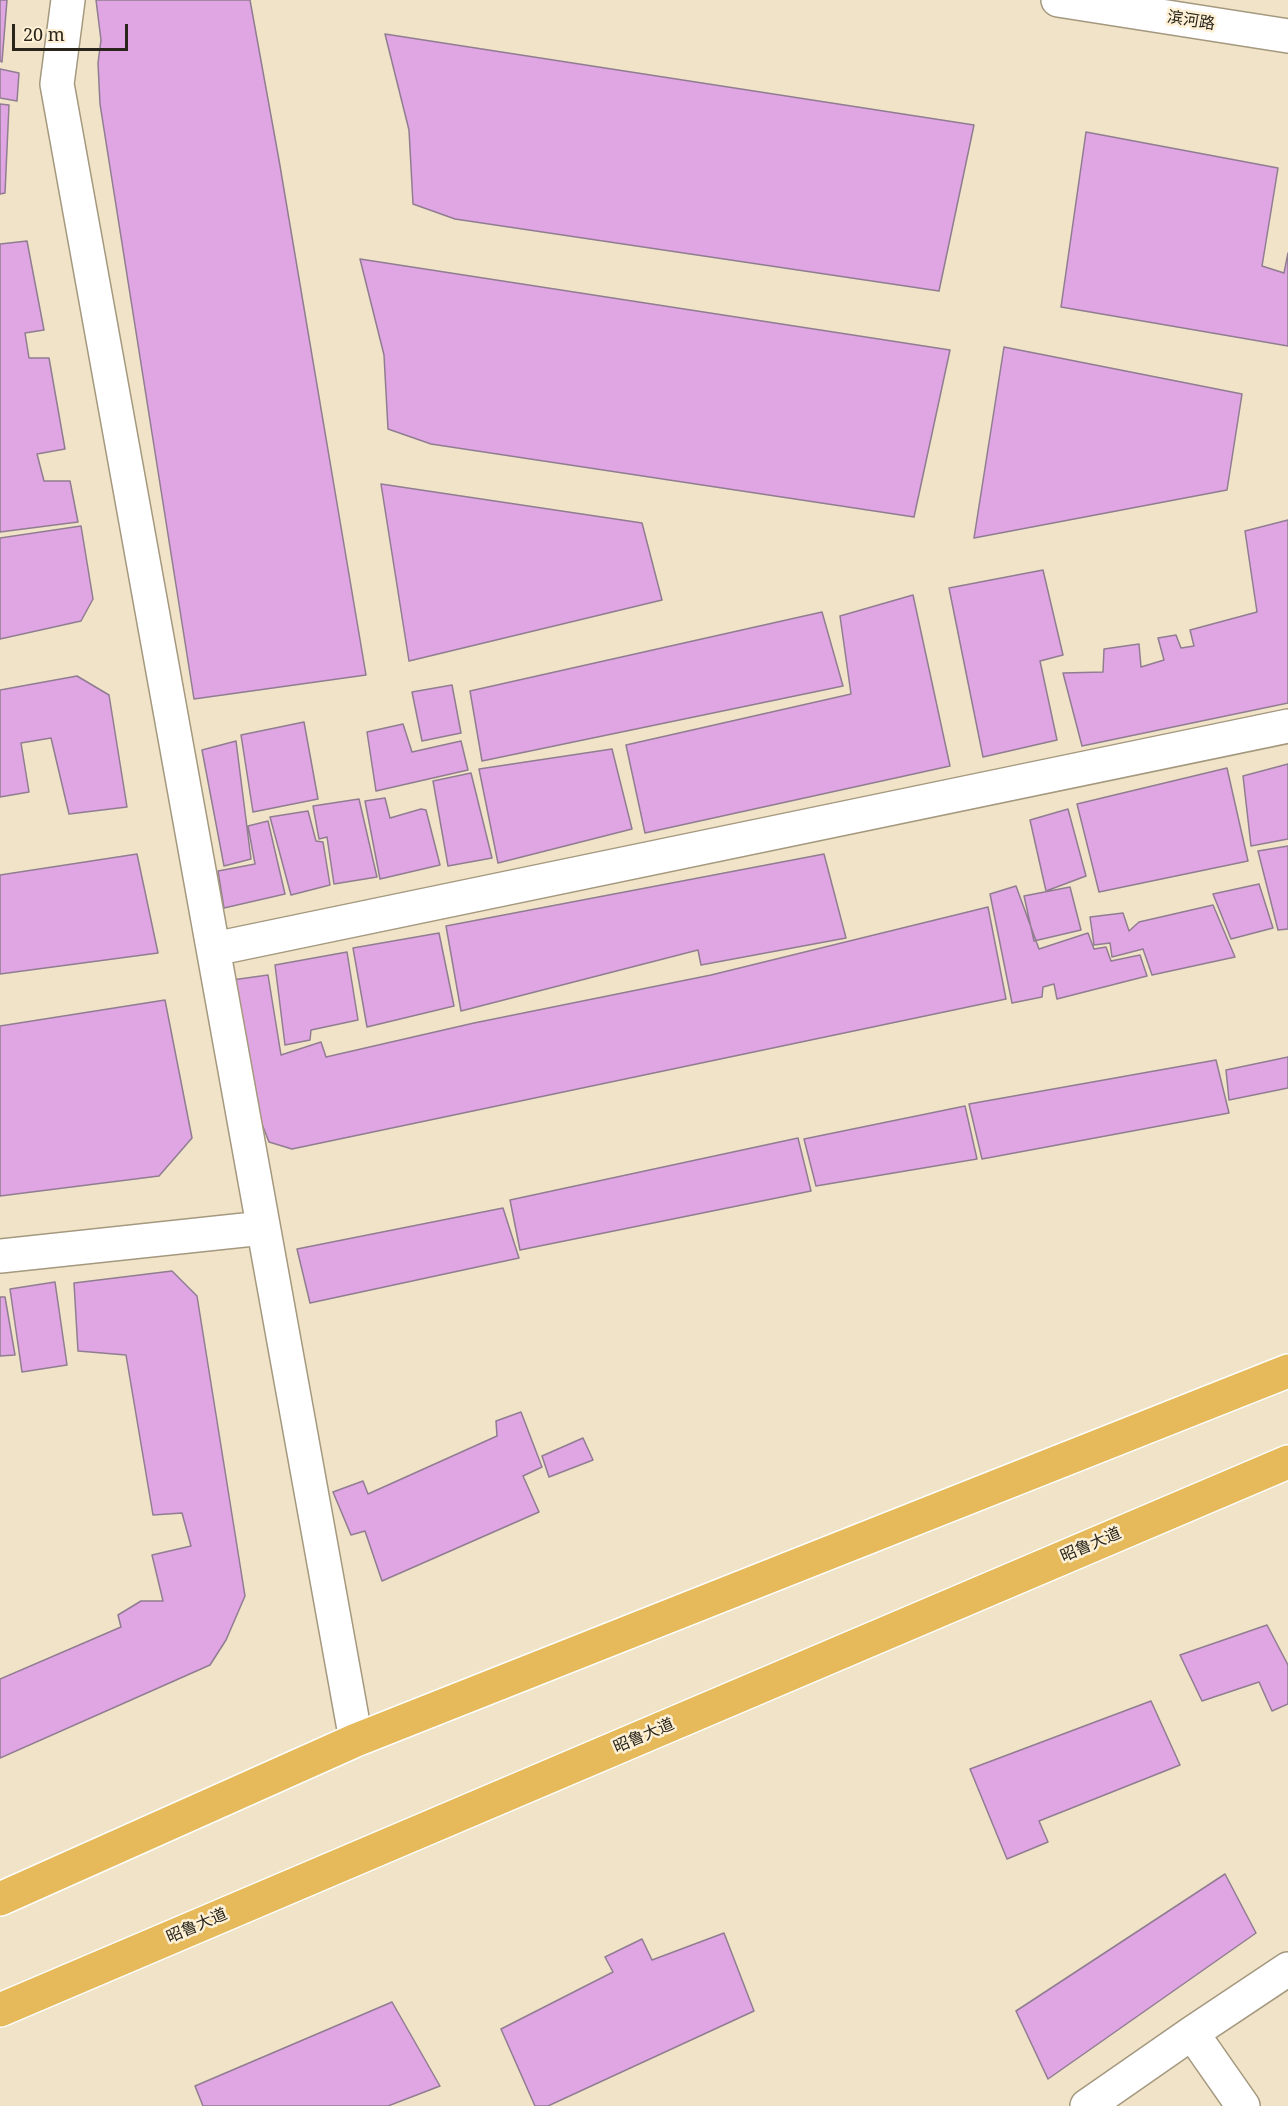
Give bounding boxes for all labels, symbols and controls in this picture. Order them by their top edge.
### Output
street label: 滨河路 [1166,8,1216,34]
scale bar [15,12,130,50]
text: 20 m [23,22,65,46]
street label: 昭鲁大道 [1058,1524,1124,1566]
street label: 昭鲁大道 [611,1715,677,1757]
street label: 昭鲁大道 [164,1905,230,1947]

